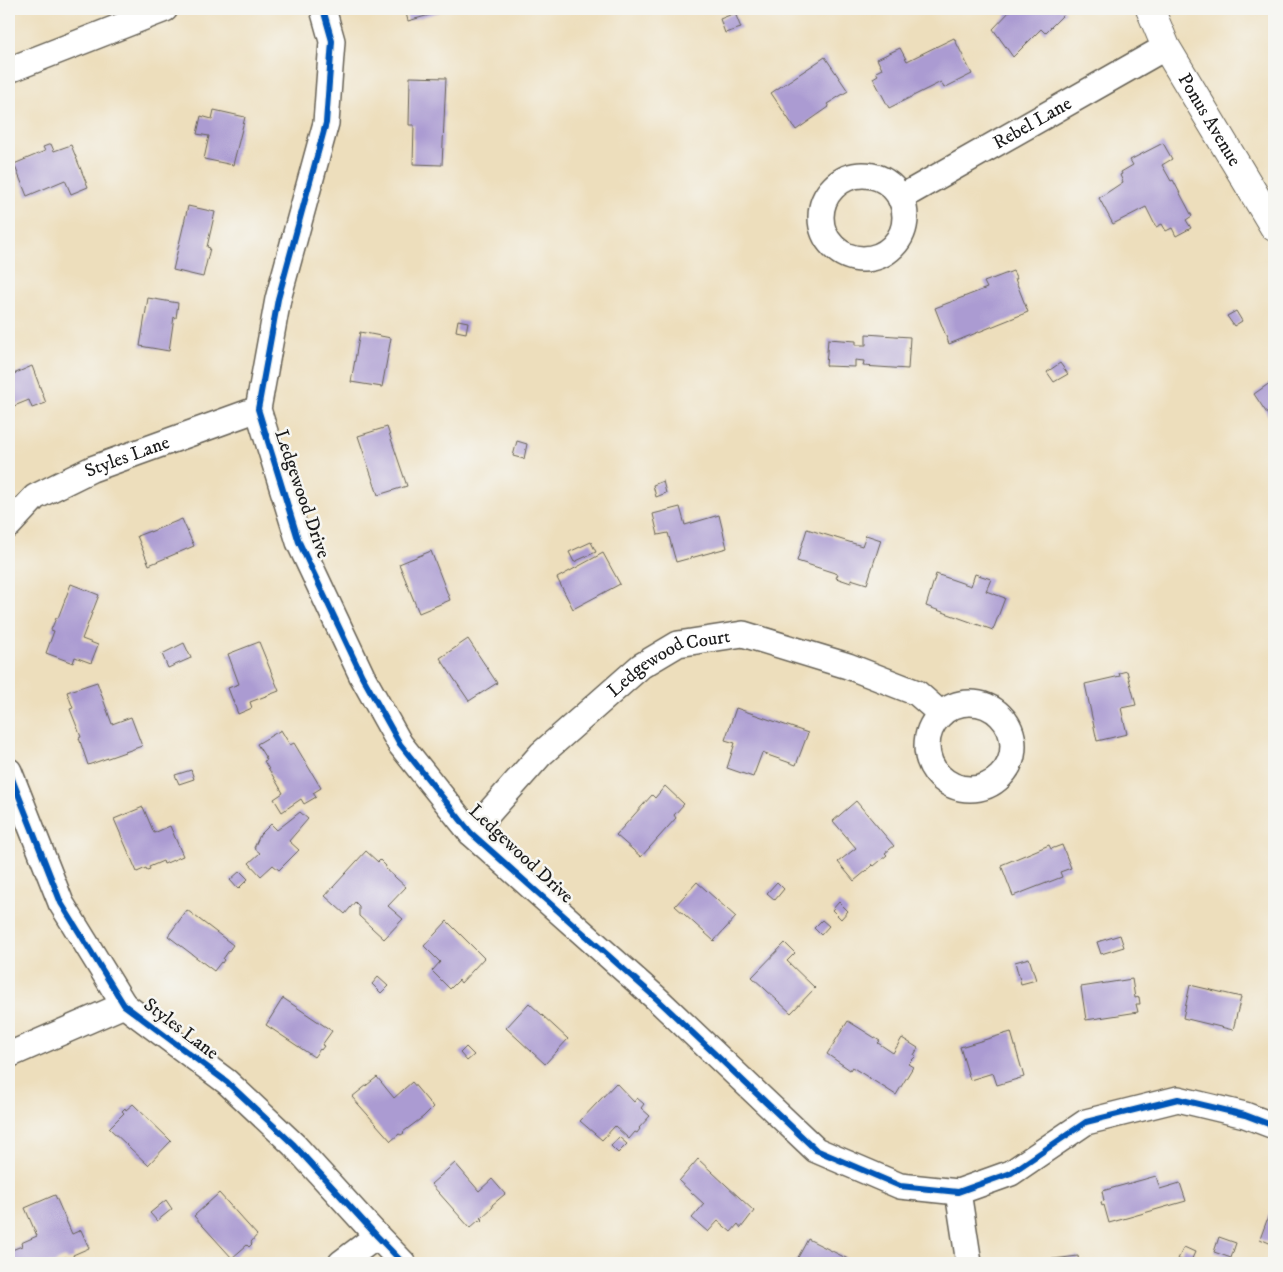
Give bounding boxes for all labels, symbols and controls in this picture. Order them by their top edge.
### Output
street label: Ponus Avenue [1173,69,1246,170]
street label: Rebel Lane [989,92,1076,154]
street label: Ledgewood Drive [269,427,335,562]
street label: Styles Lane [81,430,173,482]
street label: Ledgewood Court [603,625,732,702]
street label: Ledgewood Drive [464,800,578,908]
street label: Styles Lane [139,993,223,1065]

